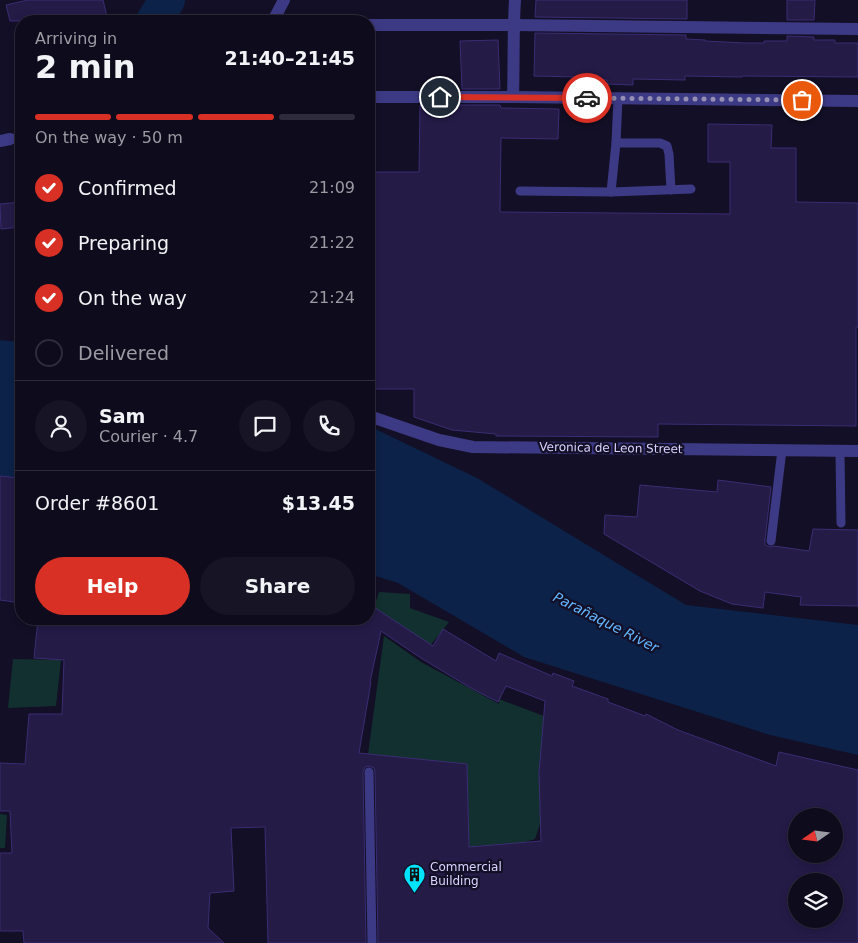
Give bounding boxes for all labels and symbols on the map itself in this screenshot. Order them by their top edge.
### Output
courier [562,73,612,123]
pin [419,76,461,118]
pin [781,79,823,121]
street label: Veronica de Leon Street [539,440,683,456]
water label: Parañaque River [551,589,662,656]
north arrow [788,808,842,862]
place label: Commercial Building [430,860,502,888]
building icon: Commercial Building [402,862,426,893]

